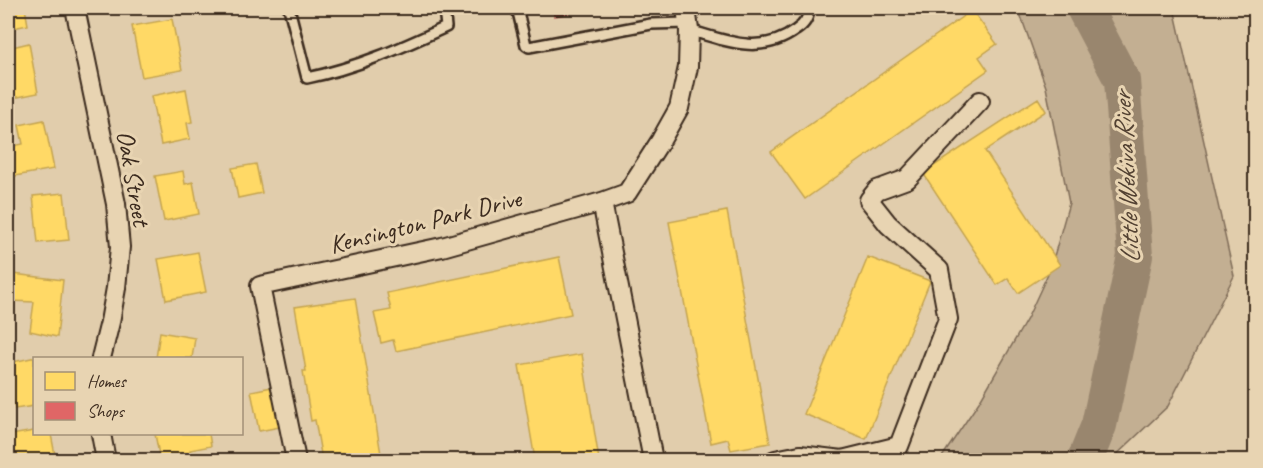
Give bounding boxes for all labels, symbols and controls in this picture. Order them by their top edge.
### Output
water label: Little Wekiva River [1104,86,1147,264]
street label: Oak Street [109,128,159,231]
street label: Kensington Park Drive [326,181,526,261]
legend [33,357,243,435]
text: Homes [87,370,127,392]
text: Shops [87,400,126,422]

